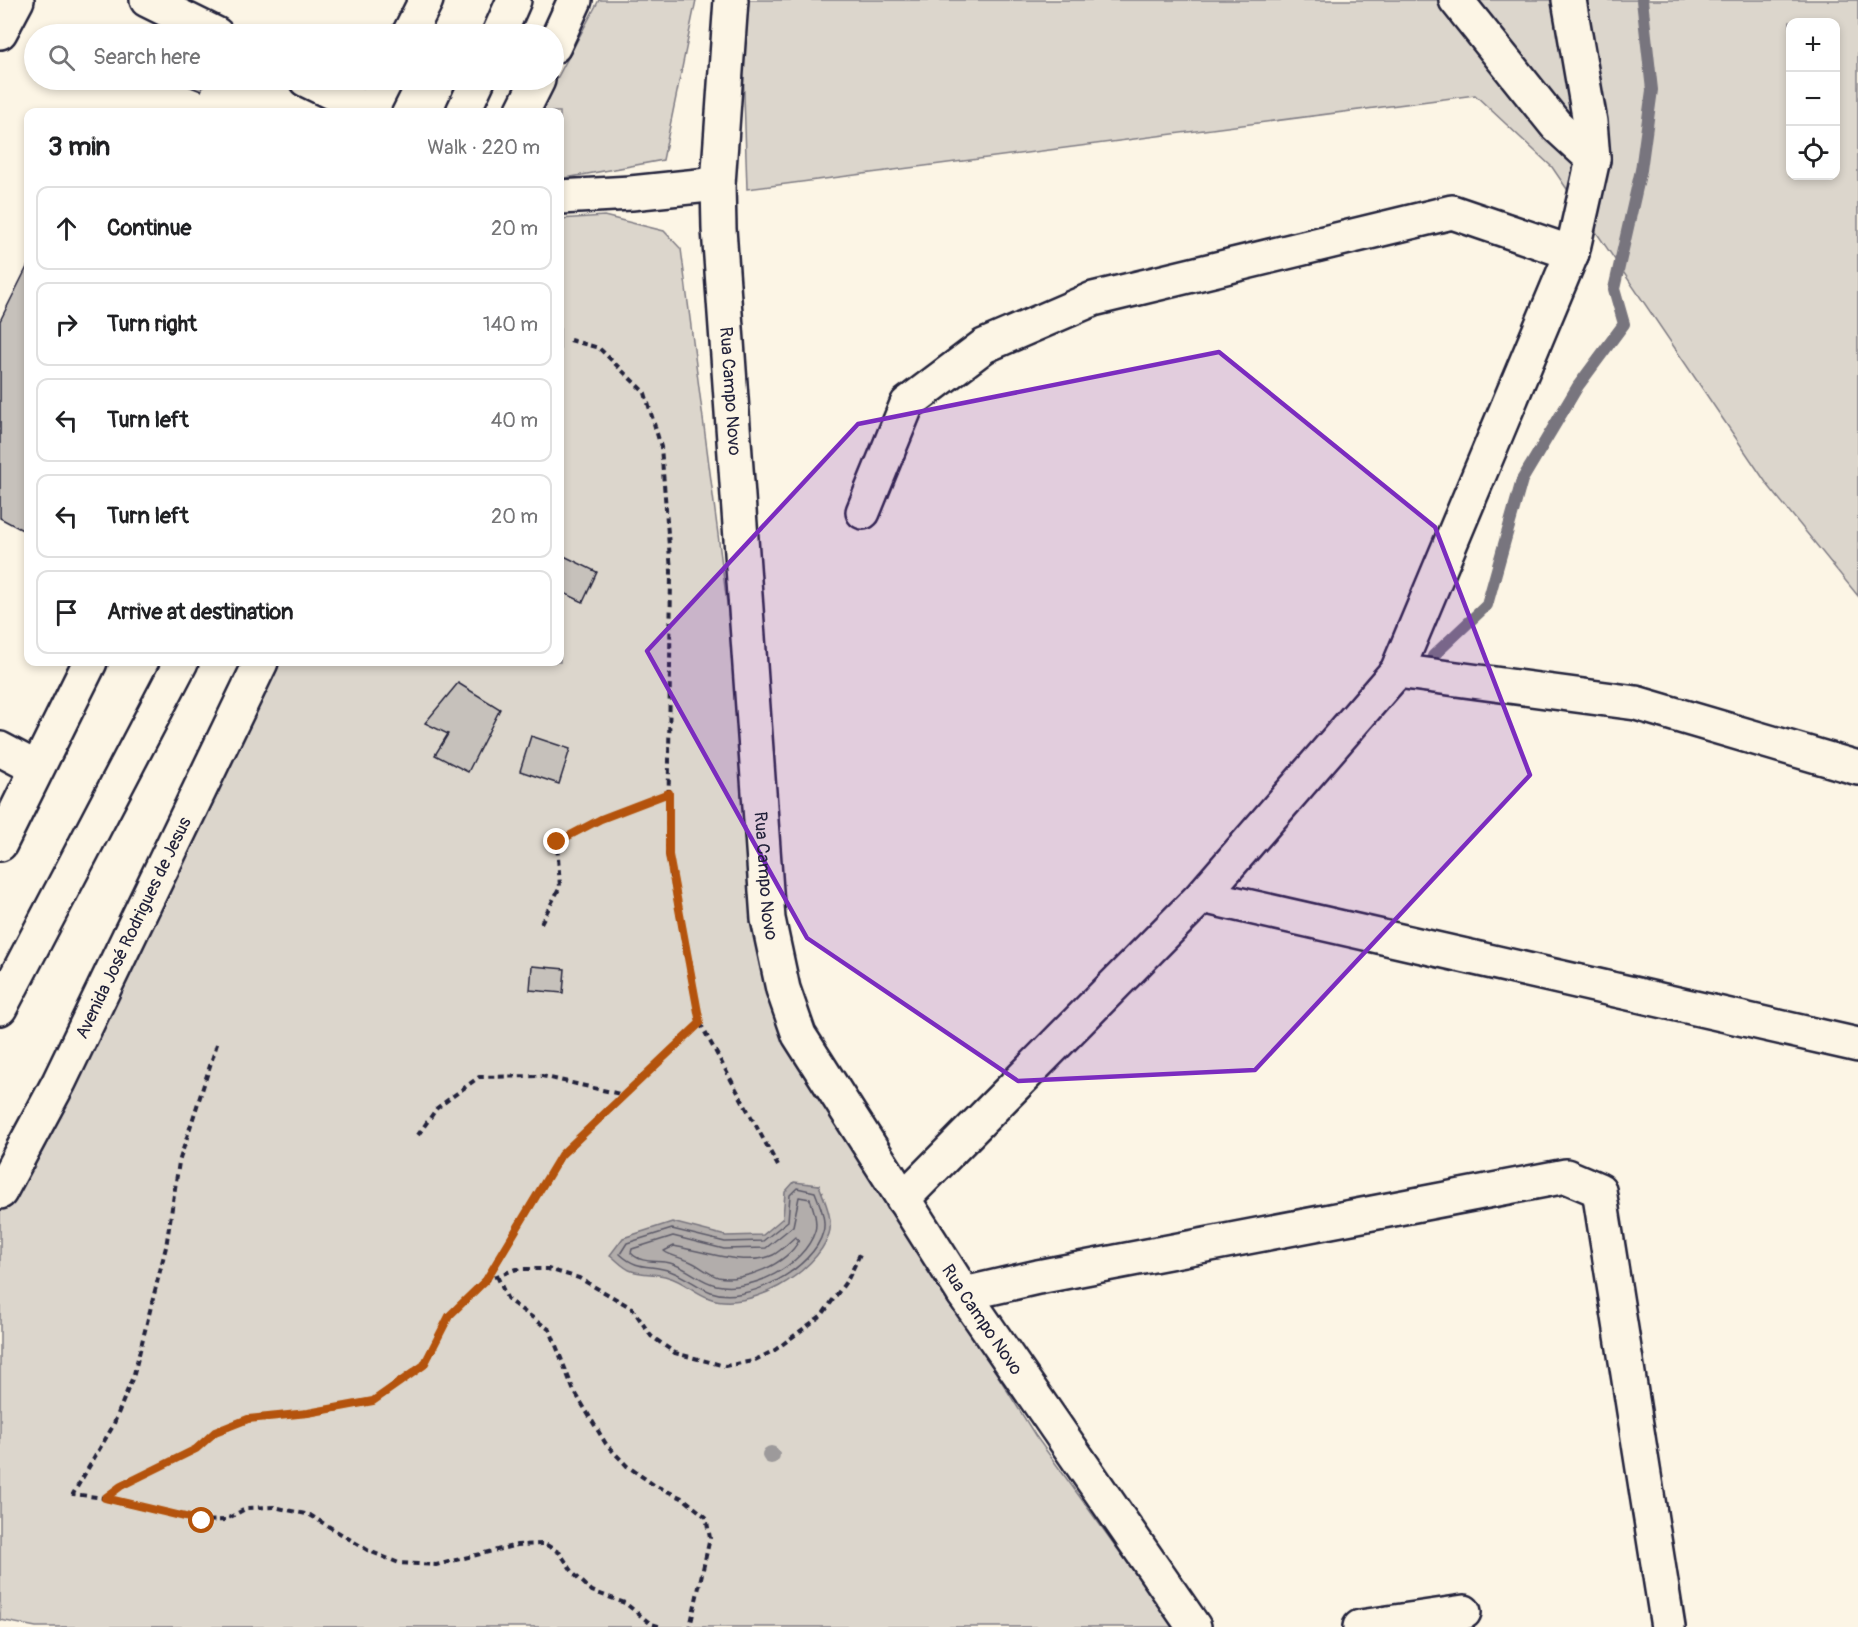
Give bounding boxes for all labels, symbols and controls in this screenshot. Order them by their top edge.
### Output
map controls [1786,18,1840,180]
button: + [1786,18,1840,72]
search box [24,24,564,90]
icon: search [45,41,78,74]
text: Search here [93,43,200,71]
button: − [1786,72,1840,126]
button: locate [1786,126,1840,180]
text: 3 min [48,131,110,163]
text: Walk · 220 m [427,135,540,160]
icon: ahead [50,212,83,245]
text: Continue [107,214,191,242]
text: 20 m [491,216,538,241]
icon: right [50,308,83,341]
text: Turn right [107,310,197,338]
text: 140 m [483,312,538,337]
street label: Rua Campo Novo [714,326,746,457]
icon: left [50,404,83,437]
text: Turn left [107,406,189,434]
text: 40 m [491,408,538,433]
icon: left [50,500,83,533]
text: Turn left [107,502,189,530]
text: 20 m [491,504,538,529]
icon: arrive [50,596,83,629]
text: Arrive at destination [107,598,293,626]
street label: Rua Campo Novo [748,811,783,943]
street label: Avenida José Rodrigues de Jesus [71,813,197,1043]
route end [543,828,569,854]
street label: Rua Campo Novo [936,1260,1028,1380]
route start [188,1507,214,1533]

